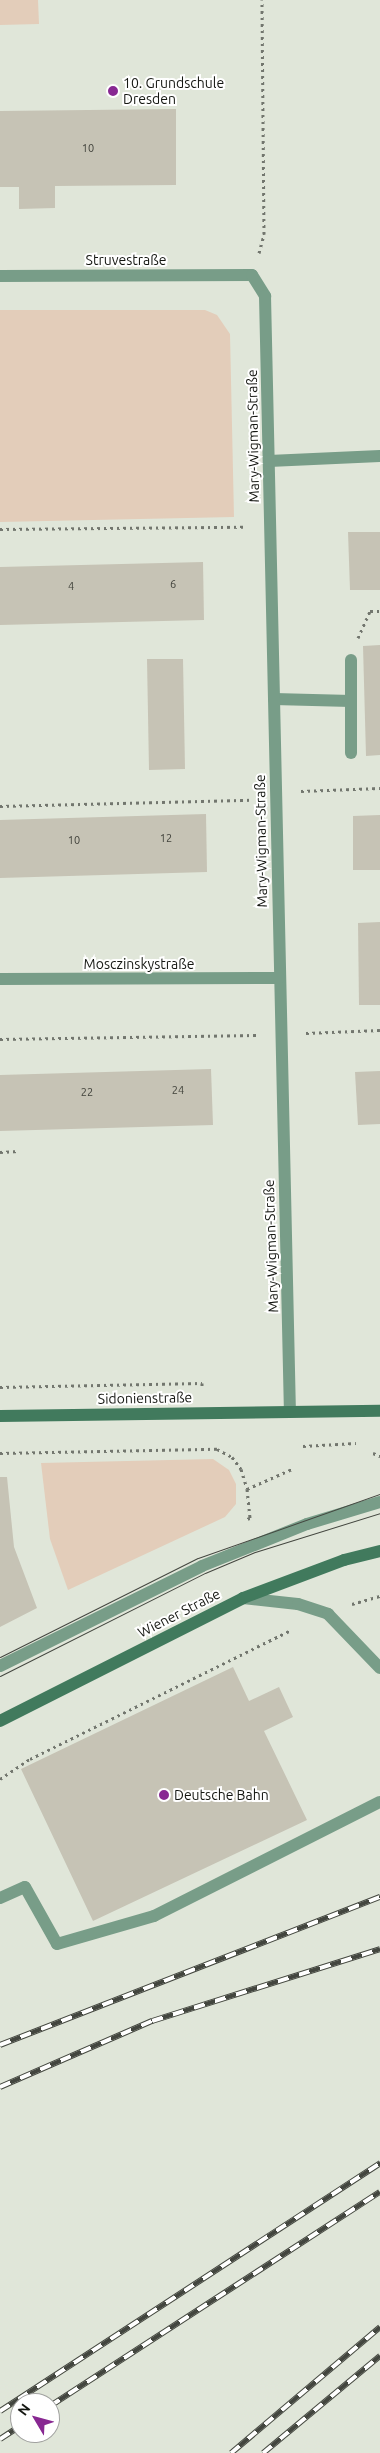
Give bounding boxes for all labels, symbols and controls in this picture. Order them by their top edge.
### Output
place label: 10. Grundschule Dresden [123,75,224,108]
marker: 10. Grundschule Dresden [107,85,119,97]
house number: 10 [82,141,94,155]
street label: Struvestraße [86,252,166,268]
street label: Mary-Wigman-Straße [243,369,263,503]
house number: 6 [170,577,176,591]
house number: 4 [68,579,74,593]
street label: Mary-Wigman-Straße [251,774,271,908]
house number: 12 [160,831,172,845]
house number: 10 [68,833,80,847]
street label: Mosczinskystraße [84,956,194,972]
house number: 24 [172,1083,184,1097]
house number: 22 [81,1085,93,1099]
street label: Mary-Wigman-Straße [260,1179,282,1313]
street label: Sidonienstraße [98,1389,192,1407]
street label: Wiener Straße [135,1585,223,1641]
place label: Deutsche Bahn [174,1787,269,1803]
marker: Deutsche Bahn [158,1789,170,1801]
north arrow [10,2393,60,2443]
text: N [14,2401,33,2419]

